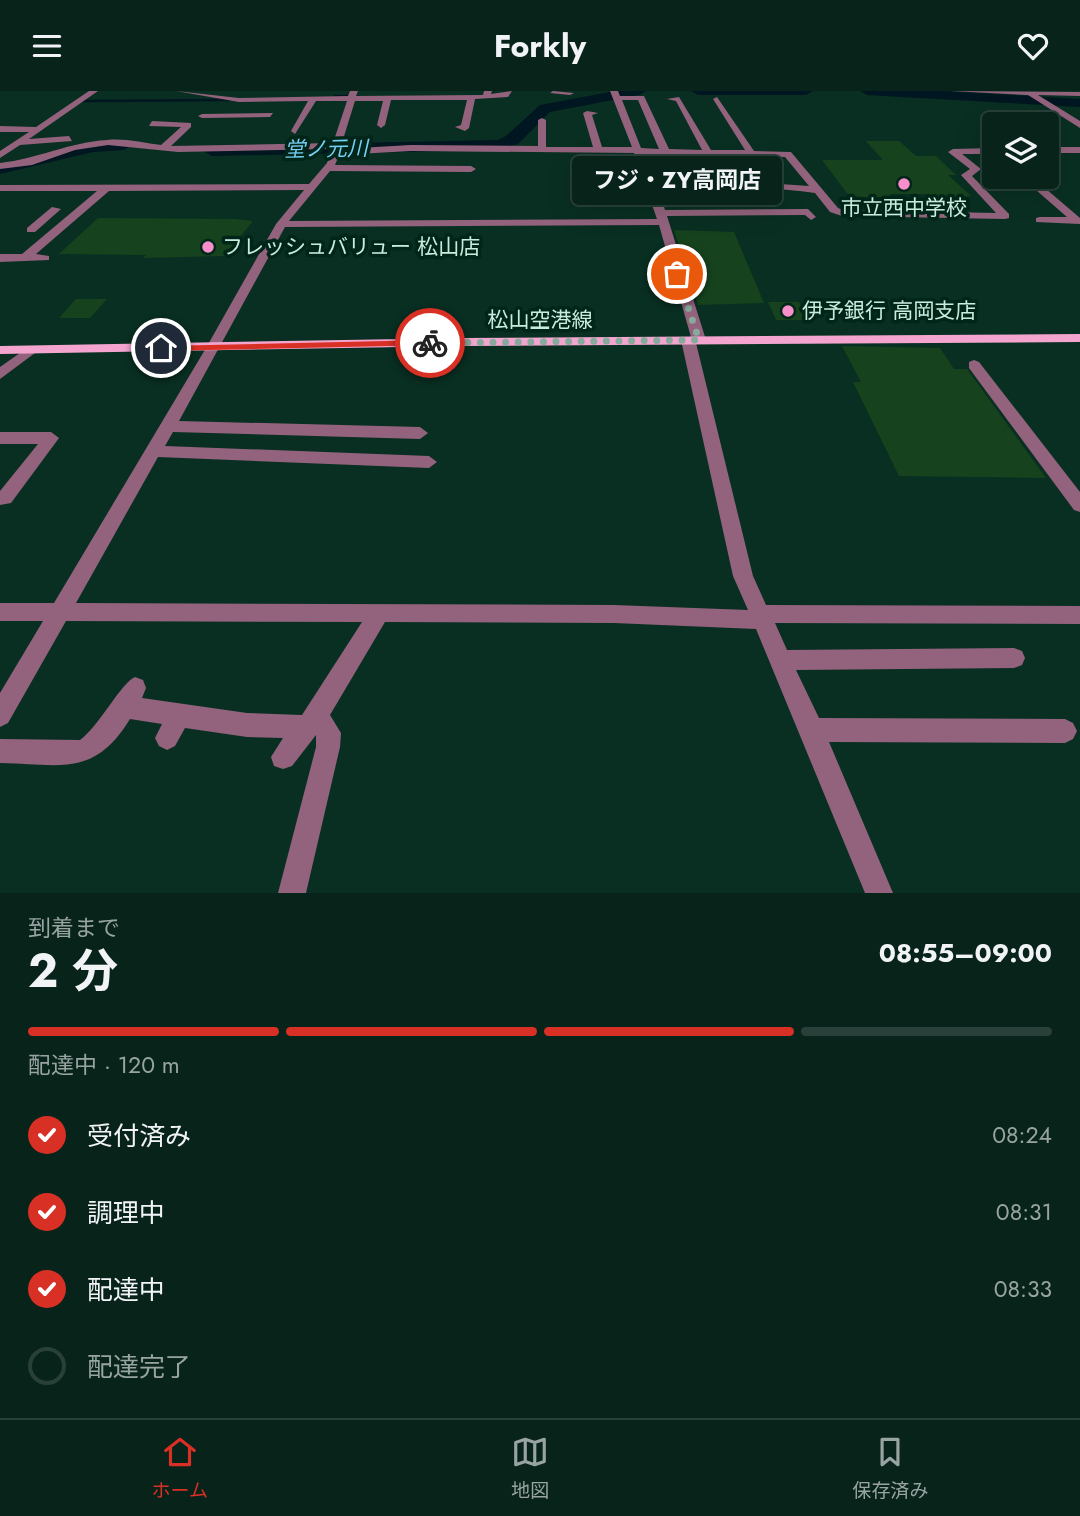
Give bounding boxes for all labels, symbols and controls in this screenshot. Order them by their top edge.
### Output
text: Forkly [494,23,586,69]
icon: menu [28,27,66,65]
icon: heart [1014,27,1052,65]
map controls [982,112,1059,189]
button: layers [982,112,1059,189]
water label: 堂ノ元川 [284,133,370,165]
callout: フジ・ZY高岡店 [572,155,782,204]
text: フジ・ZY高岡店 [593,163,761,197]
marker: 市立西中学校 [896,176,912,192]
place label: 市立西中学校 [841,193,967,223]
place label: フレッシュバリュー 松山店 [222,232,480,262]
marker: フレッシュバリュー 松山店 [200,239,216,255]
pin [647,244,707,304]
icon: bag [658,255,696,293]
place label: 伊予銀行 高岡支店 [802,296,976,326]
marker: 伊予銀行 高岡支店 [780,303,796,319]
street label: 松山空港線 [488,305,593,335]
courier [395,308,465,378]
pin [131,318,191,378]
icon: bike [411,324,449,362]
icon: home [142,329,180,367]
text: 到着まで [28,911,120,945]
text: 08:55–09:00 [879,934,1052,972]
text: 2 分 [28,938,118,1004]
text: 配達中 · 120 m [28,1048,180,1082]
icon: check [28,1116,66,1154]
text: 受付済み [87,1117,191,1155]
text: 08:24 [992,1118,1052,1152]
icon: check [28,1193,66,1231]
text: 調理中 [87,1194,165,1232]
text: 08:31 [996,1195,1052,1229]
icon: check [28,1270,66,1308]
text: 配達中 [87,1271,165,1309]
text: 08:33 [994,1272,1052,1306]
text: 配達完了 [87,1348,191,1386]
tab: ホーム [152,1433,208,1504]
tab: 地図 [511,1433,549,1504]
tab: 保存済み [852,1433,928,1504]

